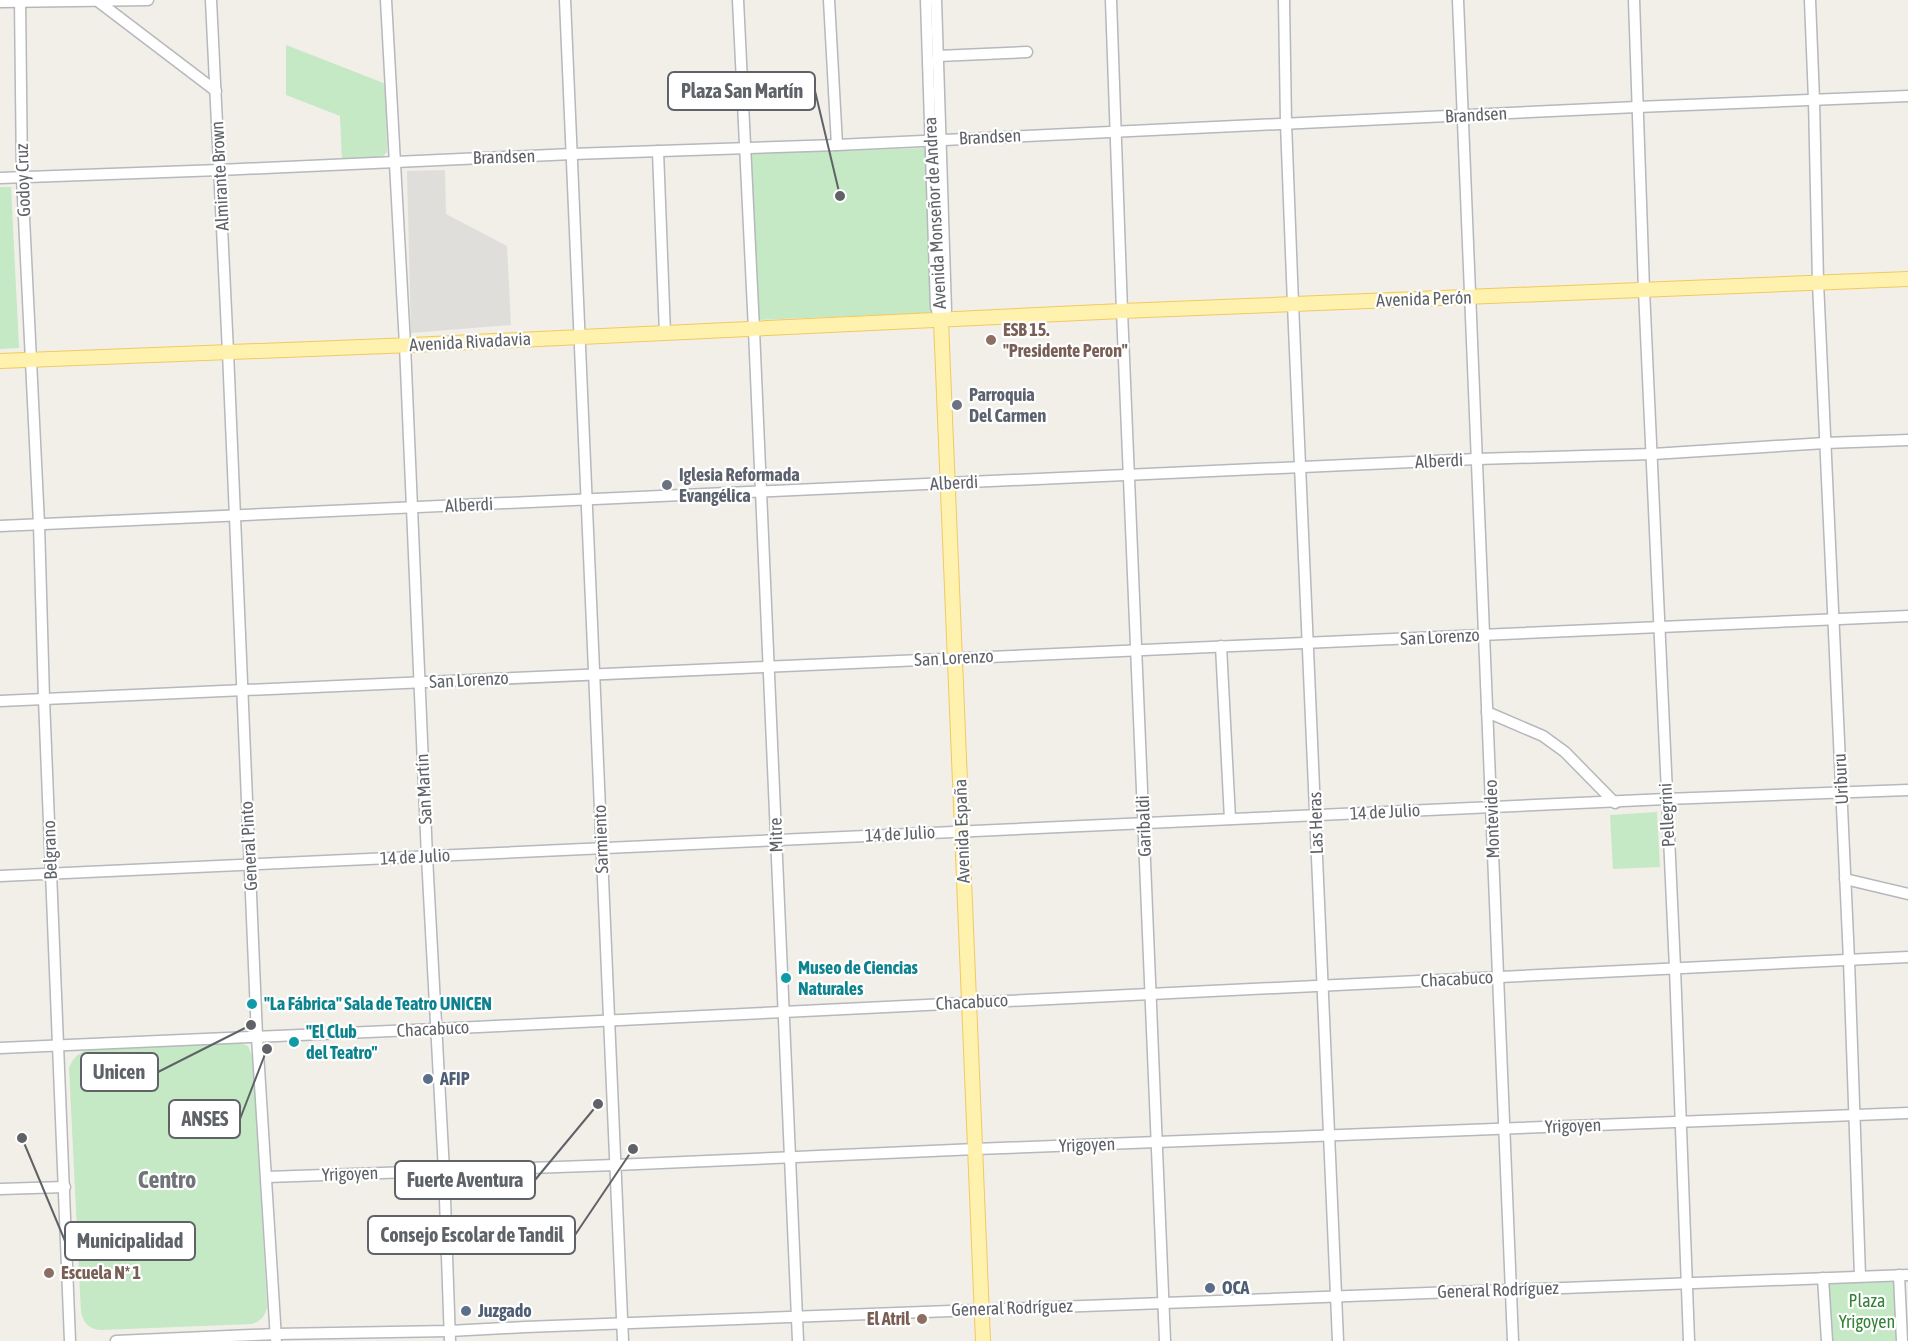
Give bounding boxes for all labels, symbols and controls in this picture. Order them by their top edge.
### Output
callout: Plaza San Martín [668,72,815,110]
text: Plaza San Martín [681,79,803,102]
street label: Brandsen [1444,102,1508,127]
street label: Avenida Monseñor de Andrea [919,116,950,310]
street label: Almirante Brown [206,121,233,231]
street label: Brandsen [958,124,1022,149]
street label: Godoy Cruz [11,143,34,217]
street label: Brandsen [472,145,536,168]
street label: Avenida Perón [1376,286,1472,311]
place label: ESB 15. "Presidente Peron" [1003,319,1128,361]
street label: Avenida Rivadavia [408,328,531,355]
marker: ESB 15. "Presidente Peron" [984,333,998,347]
place label: Parroquia Del Carmen [969,384,1046,426]
marker: Parroquia Del Carmen [950,398,964,412]
street label: Alberdi [1414,449,1464,472]
place label: Iglesia Reformada Evangélica [679,464,800,506]
street label: Alberdi [929,471,979,494]
marker: Iglesia Reformada Evangélica [660,478,674,492]
street label: Alberdi [444,493,494,516]
street label: San Lorenzo [1400,624,1480,649]
street label: San Lorenzo [914,645,994,670]
street label: San Lorenzo [429,667,509,692]
street label: San Martín [411,753,436,825]
street label: Uriburu [1829,753,1852,805]
street label: Avenida España [949,778,974,884]
street label: Montevideo [1480,779,1503,859]
street label: Pellegrini [1654,782,1679,848]
street label: Las Heras [1304,791,1327,855]
street label: Garibaldi [1132,795,1155,857]
street label: 14 de Julio [1349,799,1421,824]
street label: General Pinto [236,801,261,891]
street label: Sarmiento [589,804,612,874]
street label: Mitre [764,817,787,853]
street label: Belgrano [38,820,61,880]
street label: 14 de Julio [864,821,936,846]
street label: 14 de Julio [379,844,451,869]
place label: Museo de Ciencias Naturales [798,957,919,999]
street label: Chacabuco [1420,966,1494,991]
marker: Museo de Ciencias Naturales [779,971,793,985]
street label: Chacabuco [935,989,1009,1014]
place label: "La Fábrica" Sala de Teatro UNICEN [264,993,492,1014]
marker: "La Fábrica" Sala de Teatro UNICEN [245,997,259,1011]
street label: Chacabuco [396,1016,470,1041]
place label: "El Club del Teatro" [306,1021,378,1063]
marker: "El Club del Teatro" [287,1035,301,1049]
callout: Unicen [81,1053,158,1091]
text: Unicen [93,1060,145,1083]
place label: AFIP [439,1068,470,1089]
marker: AFIP [421,1072,435,1086]
callout: ANSES [169,1100,240,1138]
text: ANSES [181,1107,229,1130]
street label: Yrigoyen [1544,1114,1602,1137]
street label: Yrigoyen [1058,1133,1116,1156]
callout: Fuerte Aventura [395,1161,535,1199]
street label: Yrigoyen [321,1162,379,1185]
district label: Centro [138,1166,196,1193]
text: Fuerte Aventura [407,1168,523,1191]
callout: Consejo Escolar de Tandil [368,1216,575,1254]
callout: Municipalidad [65,1222,195,1260]
text: Consejo Escolar de Tandil [380,1223,565,1246]
text: Municipalidad [77,1229,183,1252]
place label: Escuela N* 1 [61,1262,141,1283]
marker: Escuela N* 1 [42,1266,56,1280]
place label: OCA [1222,1277,1250,1298]
street label: General Rodríguez [1437,1277,1560,1302]
marker: OCA [1203,1281,1217,1295]
park label: Plaza Yrigoyen [1839,1290,1895,1332]
street label: General Rodríguez [951,1295,1074,1320]
place label: Juzgado [477,1300,532,1321]
marker: Juzgado [459,1304,473,1318]
place label: El Atril [867,1308,910,1329]
marker: El Atril [915,1312,929,1326]

